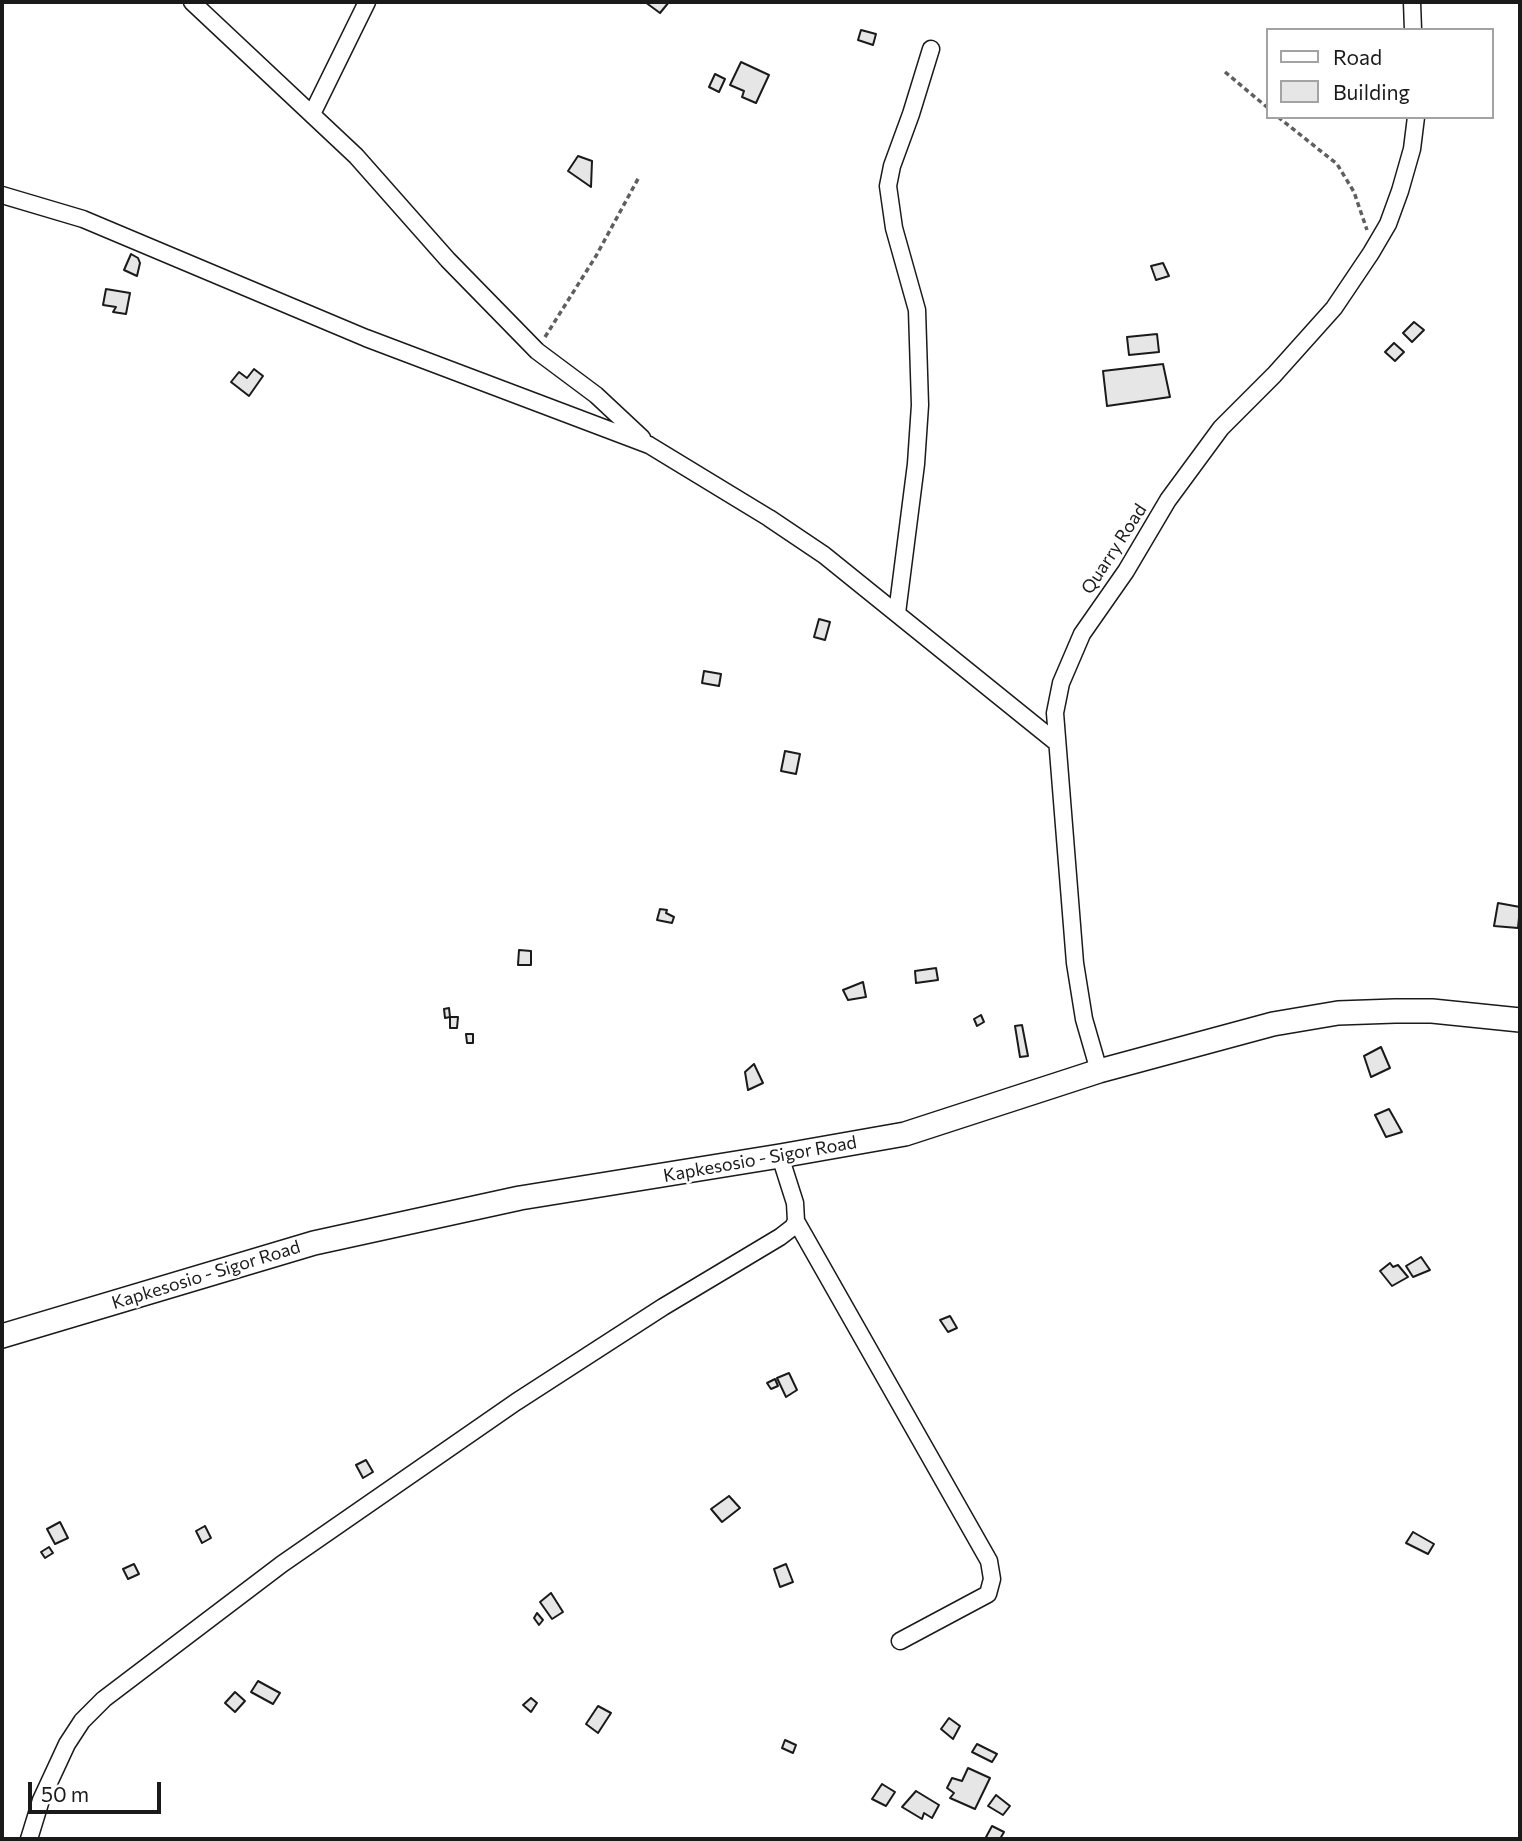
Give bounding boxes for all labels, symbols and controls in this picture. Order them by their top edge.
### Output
legend [1266,28,1494,119]
text: Road [1333,44,1382,69]
text: Building [1333,79,1410,104]
street label: Quarry Road [1077,500,1151,598]
street label: Kapkesosio - Sigor Road [662,1131,858,1187]
street label: Kapkesosio - Sigor Road [109,1236,303,1314]
scale bar [32,1768,164,1812]
text: 50 m [41,1781,89,1806]

